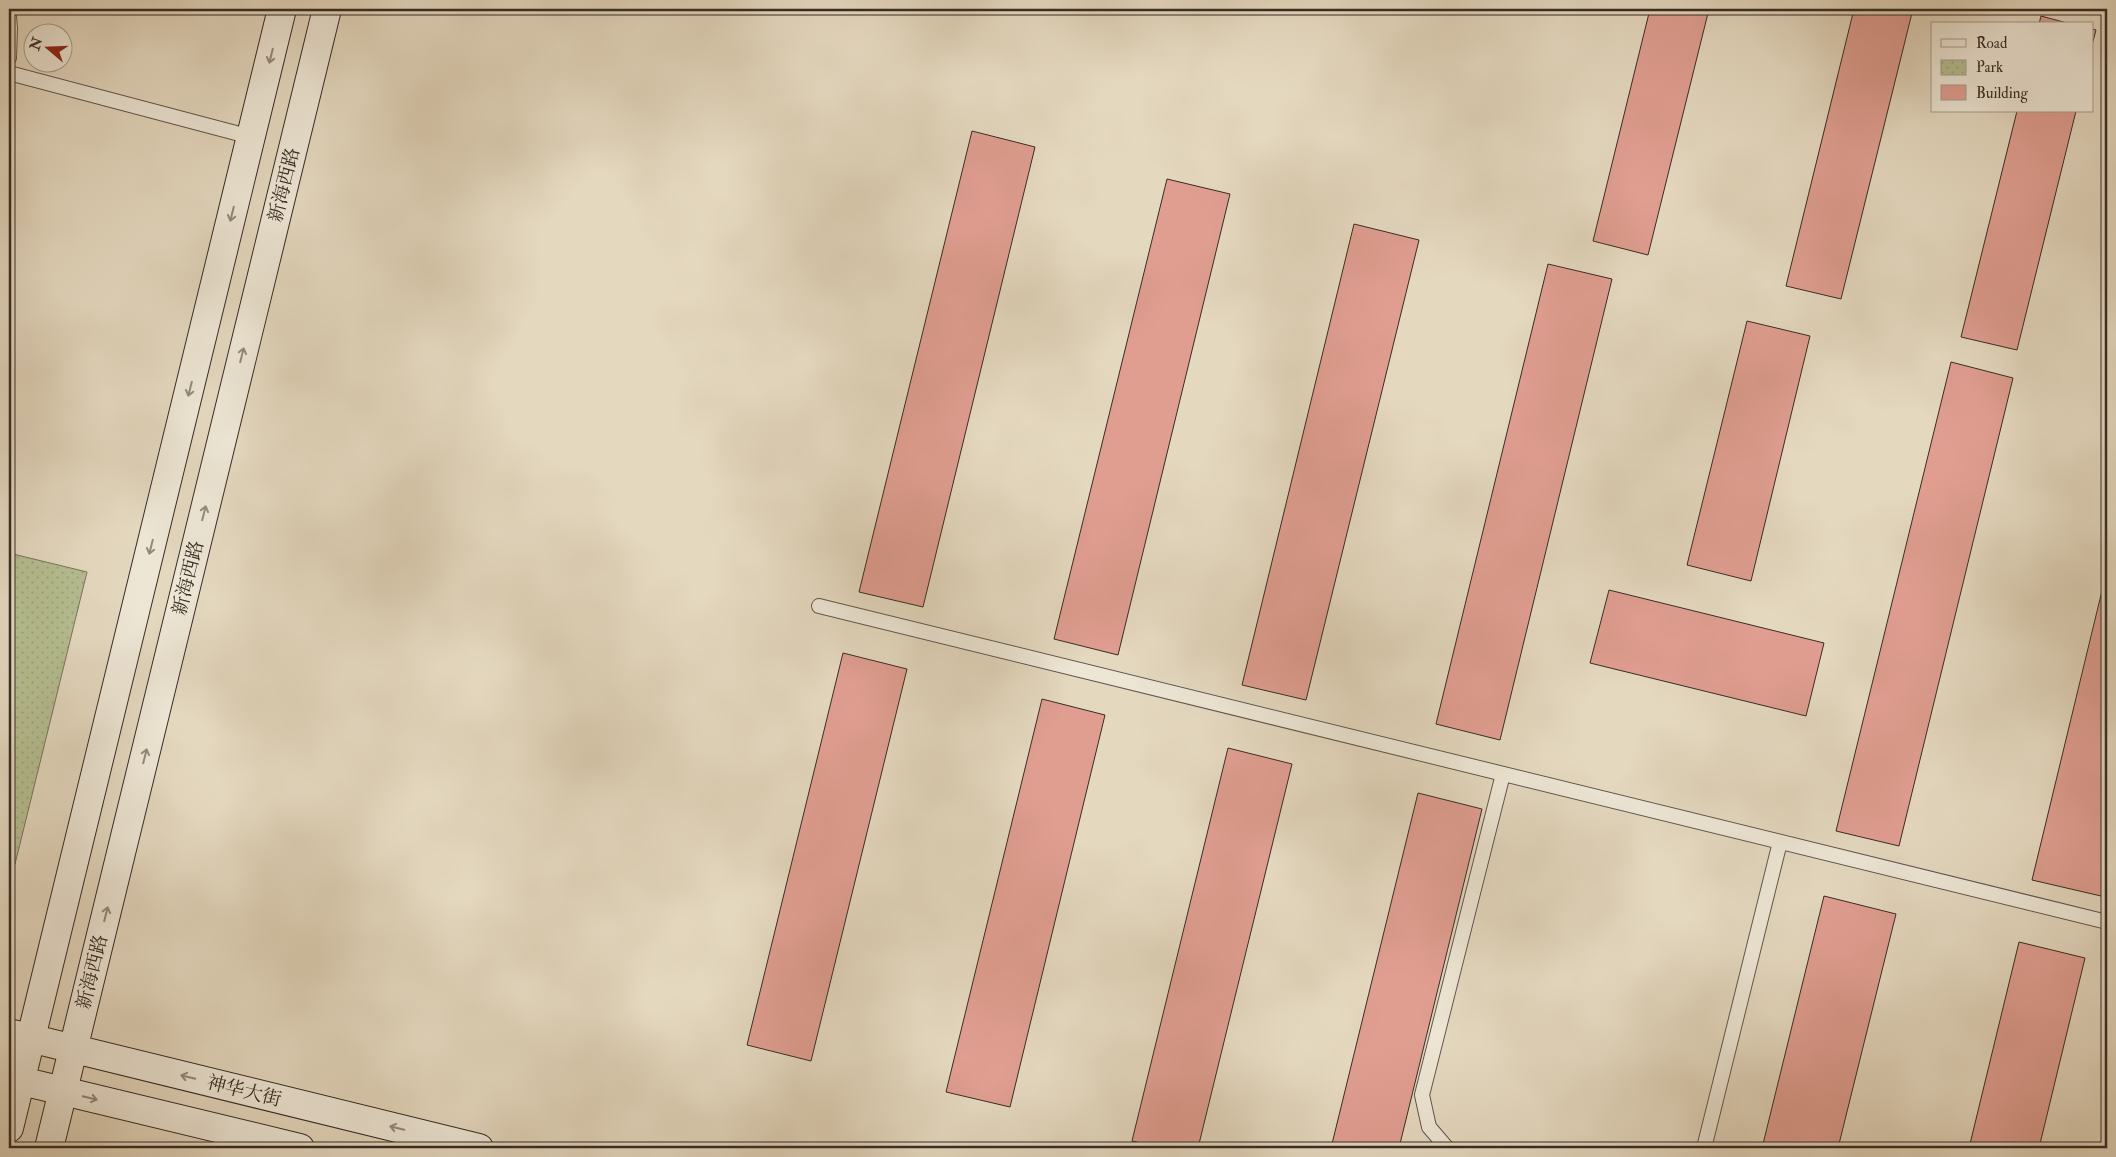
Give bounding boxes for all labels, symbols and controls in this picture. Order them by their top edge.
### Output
north arrow [22,22,72,72]
legend [1931,22,2094,112]
text: Road [1976,34,2008,53]
text: N [26,35,46,54]
one-way arrow [266,48,275,64]
text: Park [1976,58,2003,77]
text: Building [1976,84,2028,103]
street label: 新海西路 [263,145,305,225]
one-way arrow [227,205,236,221]
one-way arrow [238,348,248,364]
one-way arrow [184,380,194,396]
one-way arrow [200,506,209,522]
one-way arrow [146,538,155,554]
street label: 新海西路 [167,538,209,618]
one-way arrow [141,748,150,764]
one-way arrow [102,906,111,922]
street label: 新海西路 [71,932,113,1012]
street label: 神华大街 [204,1070,284,1112]
one-way arrow [181,1072,197,1081]
one-way arrow [82,1094,98,1103]
one-way arrow [390,1123,406,1132]

